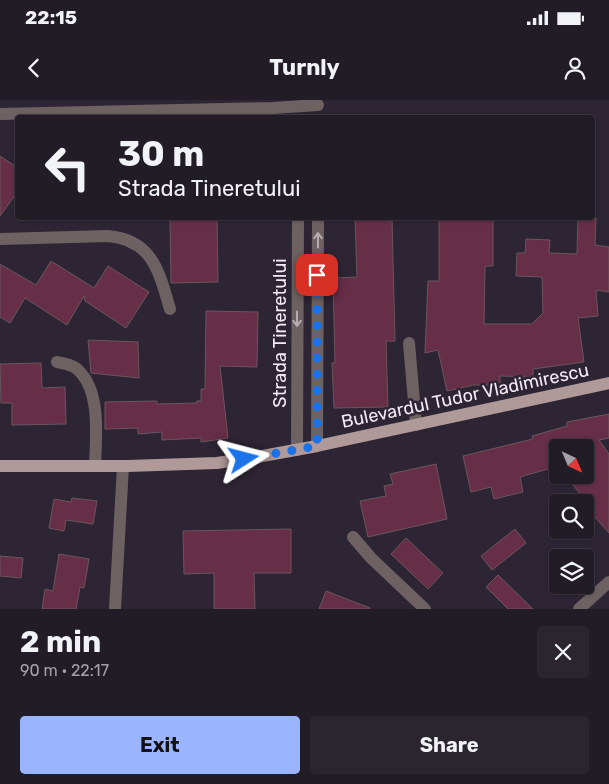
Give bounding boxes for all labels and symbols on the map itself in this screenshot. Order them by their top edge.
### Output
one-way arrow [313,232,322,248]
pin [296,254,338,296]
street label: Strada Tineretului [269,258,291,408]
one-way arrow [292,310,302,326]
street label: Bulevardul Tudor Vladimirescu [339,359,591,433]
position arrow [217,432,269,484]
north arrow [549,439,594,484]

